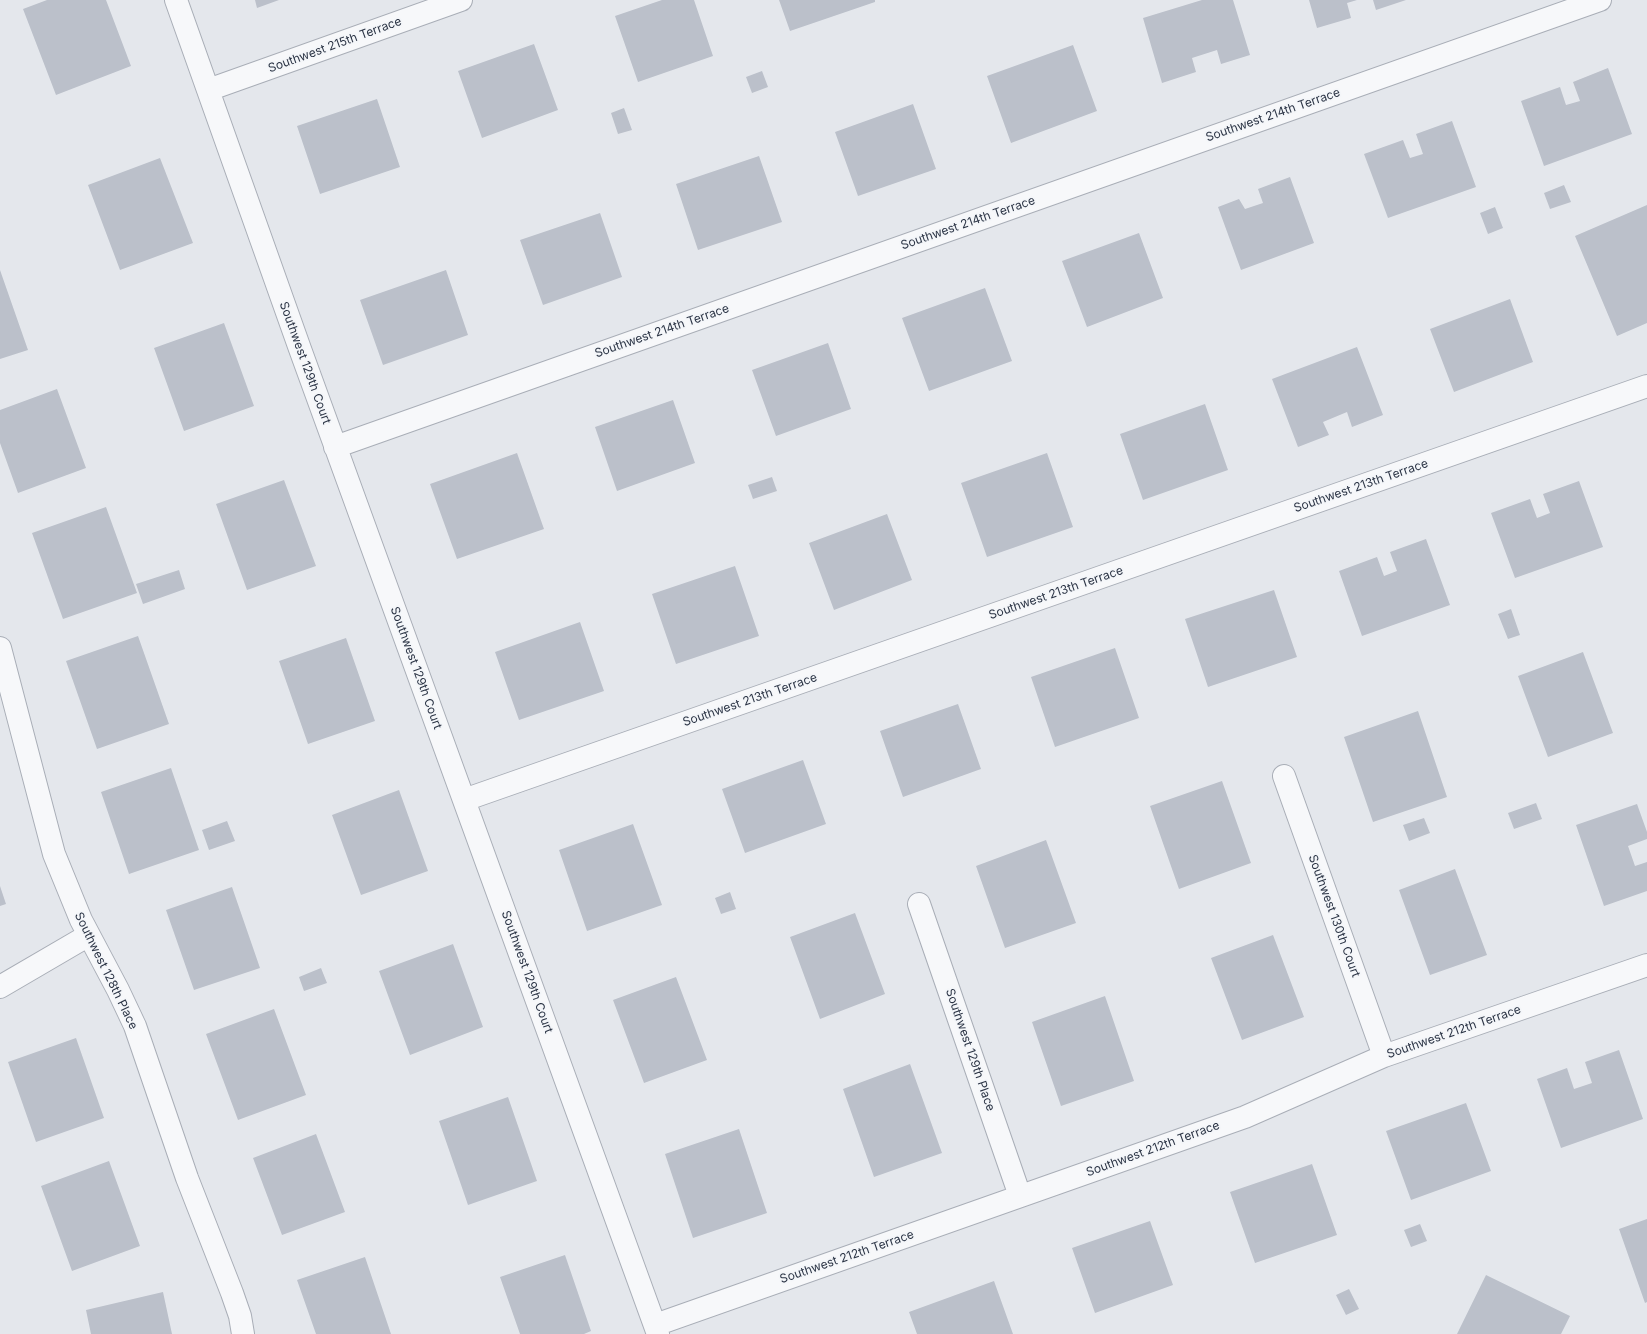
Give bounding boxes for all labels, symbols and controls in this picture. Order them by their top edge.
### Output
street label: Southwest 215th Terrace [266,14,404,76]
street label: Southwest 214th Terrace [1204,85,1342,145]
street label: Southwest 214th Terrace [899,193,1037,253]
street label: Southwest 129th Court [276,300,334,426]
street label: Southwest 214th Terrace [593,301,731,361]
street label: Southwest 213th Terrace [1292,456,1430,516]
street label: Southwest 213th Terrace [987,563,1125,623]
street label: Southwest 129th Court [387,605,445,731]
street label: Southwest 213th Terrace [681,670,819,730]
street label: Southwest 130th Court [1305,853,1363,979]
street label: Southwest 129th Court [498,909,556,1035]
street label: Southwest 128th Place [71,910,141,1032]
street label: Southwest 129th Place [942,987,998,1113]
street label: Southwest 212th Terrace [1385,1002,1523,1062]
street label: Southwest 212th Terrace [1084,1118,1222,1180]
street label: Southwest 212th Terrace [778,1227,916,1287]

